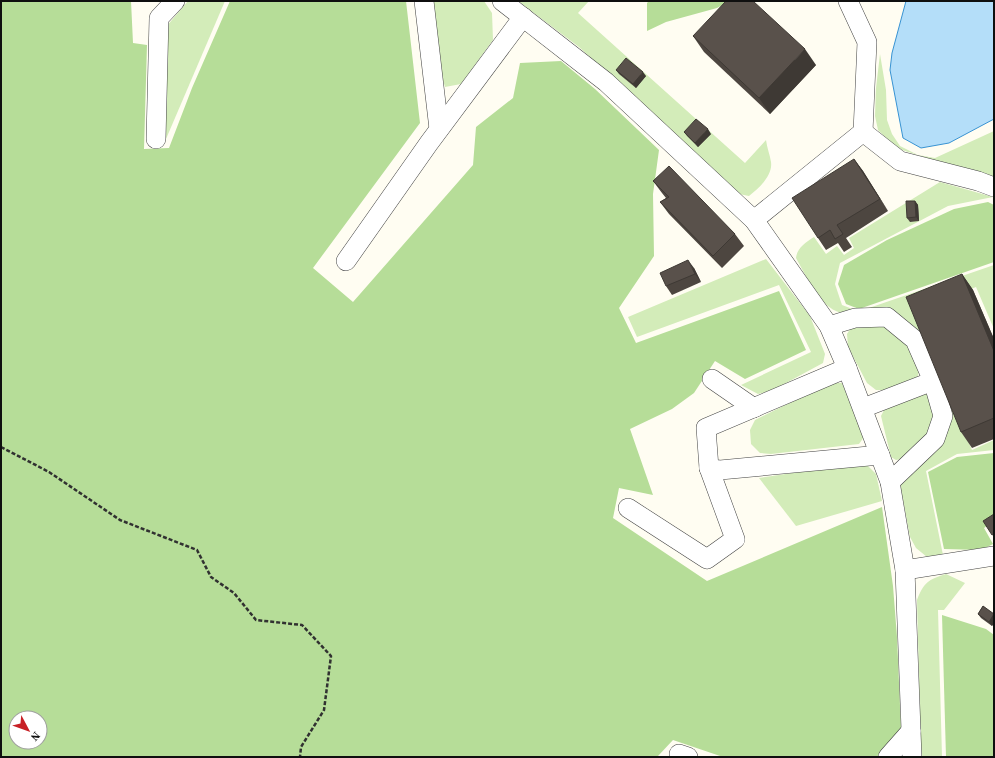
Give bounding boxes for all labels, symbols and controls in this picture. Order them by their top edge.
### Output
north arrow [8,710,48,750]
text: N [27,728,43,744]

